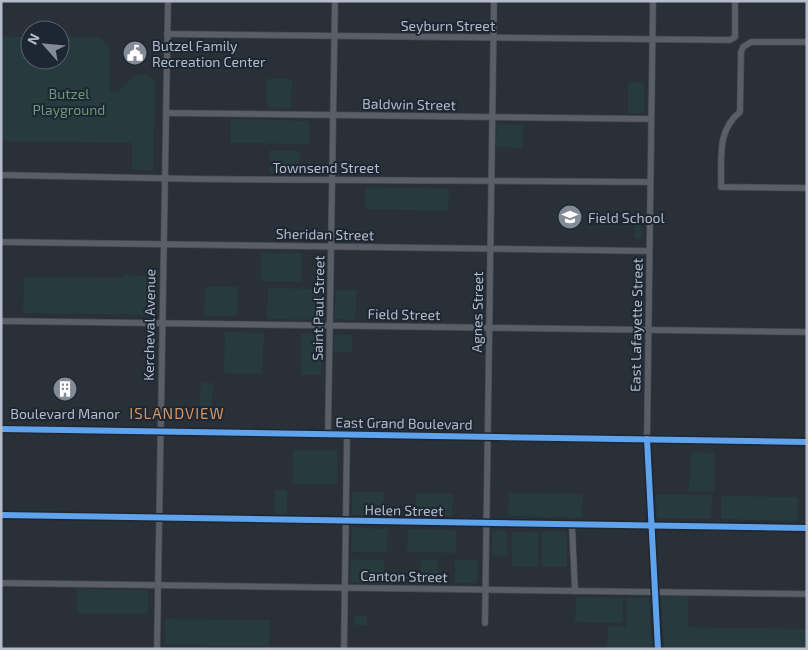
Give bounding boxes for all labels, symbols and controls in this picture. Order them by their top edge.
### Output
street label: Seyburn Street [401,17,495,34]
north arrow [20,20,70,70]
text: N [23,31,43,47]
place label: Butzel Family Recreation Center [152,37,266,70]
public building icon: Butzel Family Recreation Center [122,40,148,66]
park label: Butzel Playground [33,85,105,118]
street label: Baldwin Street [362,95,456,113]
street label: Townsend Street [273,159,379,176]
school or university icon: Field School [557,204,583,230]
place label: Field School [588,209,666,226]
street label: Sheridan Street [276,225,374,243]
street label: Saint Paul Street [309,255,327,361]
street label: East Lafayette Street [626,258,646,392]
street label: Kercheval Avenue [140,269,158,381]
street label: Agnes Street [468,271,486,353]
street label: Field Street [367,305,441,323]
building icon: Boulevard Manor [52,376,78,402]
district label: ISLANDVIEW [129,404,225,422]
place label: Boulevard Manor [10,405,120,422]
street label: East Grand Boulevard [335,413,473,433]
street label: Helen Street [364,501,444,519]
street label: Canton Street [360,567,448,585]

